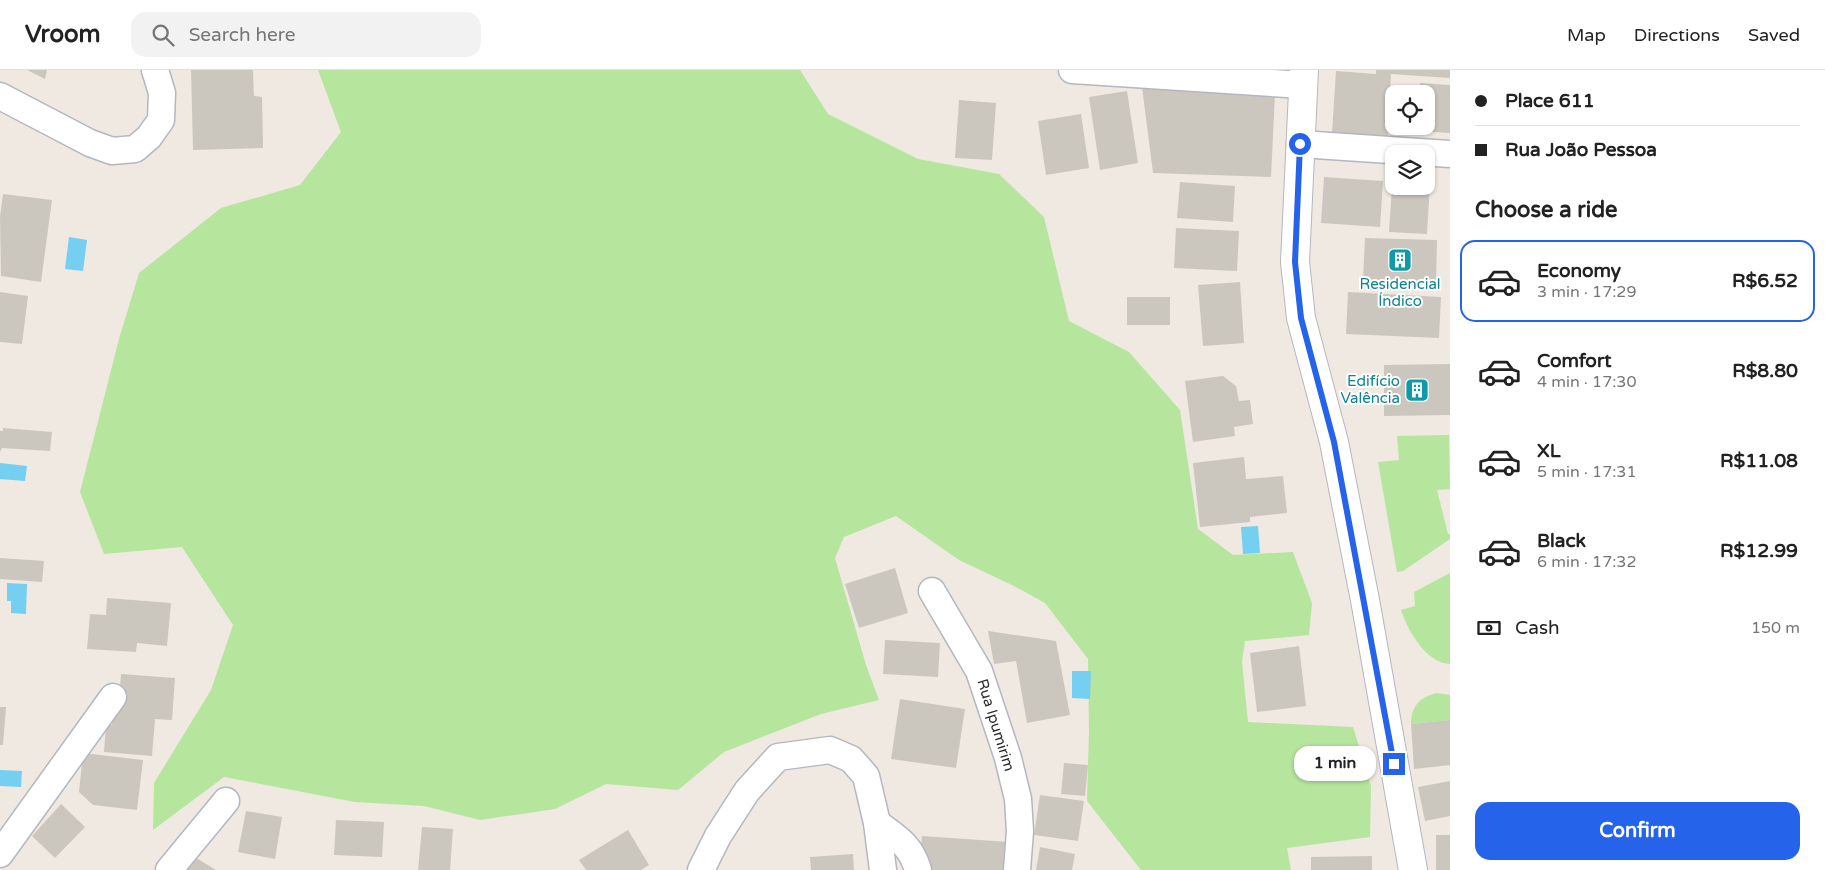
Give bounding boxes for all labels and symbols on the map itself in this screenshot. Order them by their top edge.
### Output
route start [1289,133,1311,155]
building icon: Residencial Índico [1387,247,1413,273]
place label: Residencial Índico [1359,275,1441,310]
place label: Edifício Valência [1340,372,1400,407]
building icon: Edifício Valência [1404,377,1430,403]
street label: Rua Ipumirim [973,677,1019,773]
callout: 1 min [1294,746,1376,782]
route end [1383,753,1405,775]

